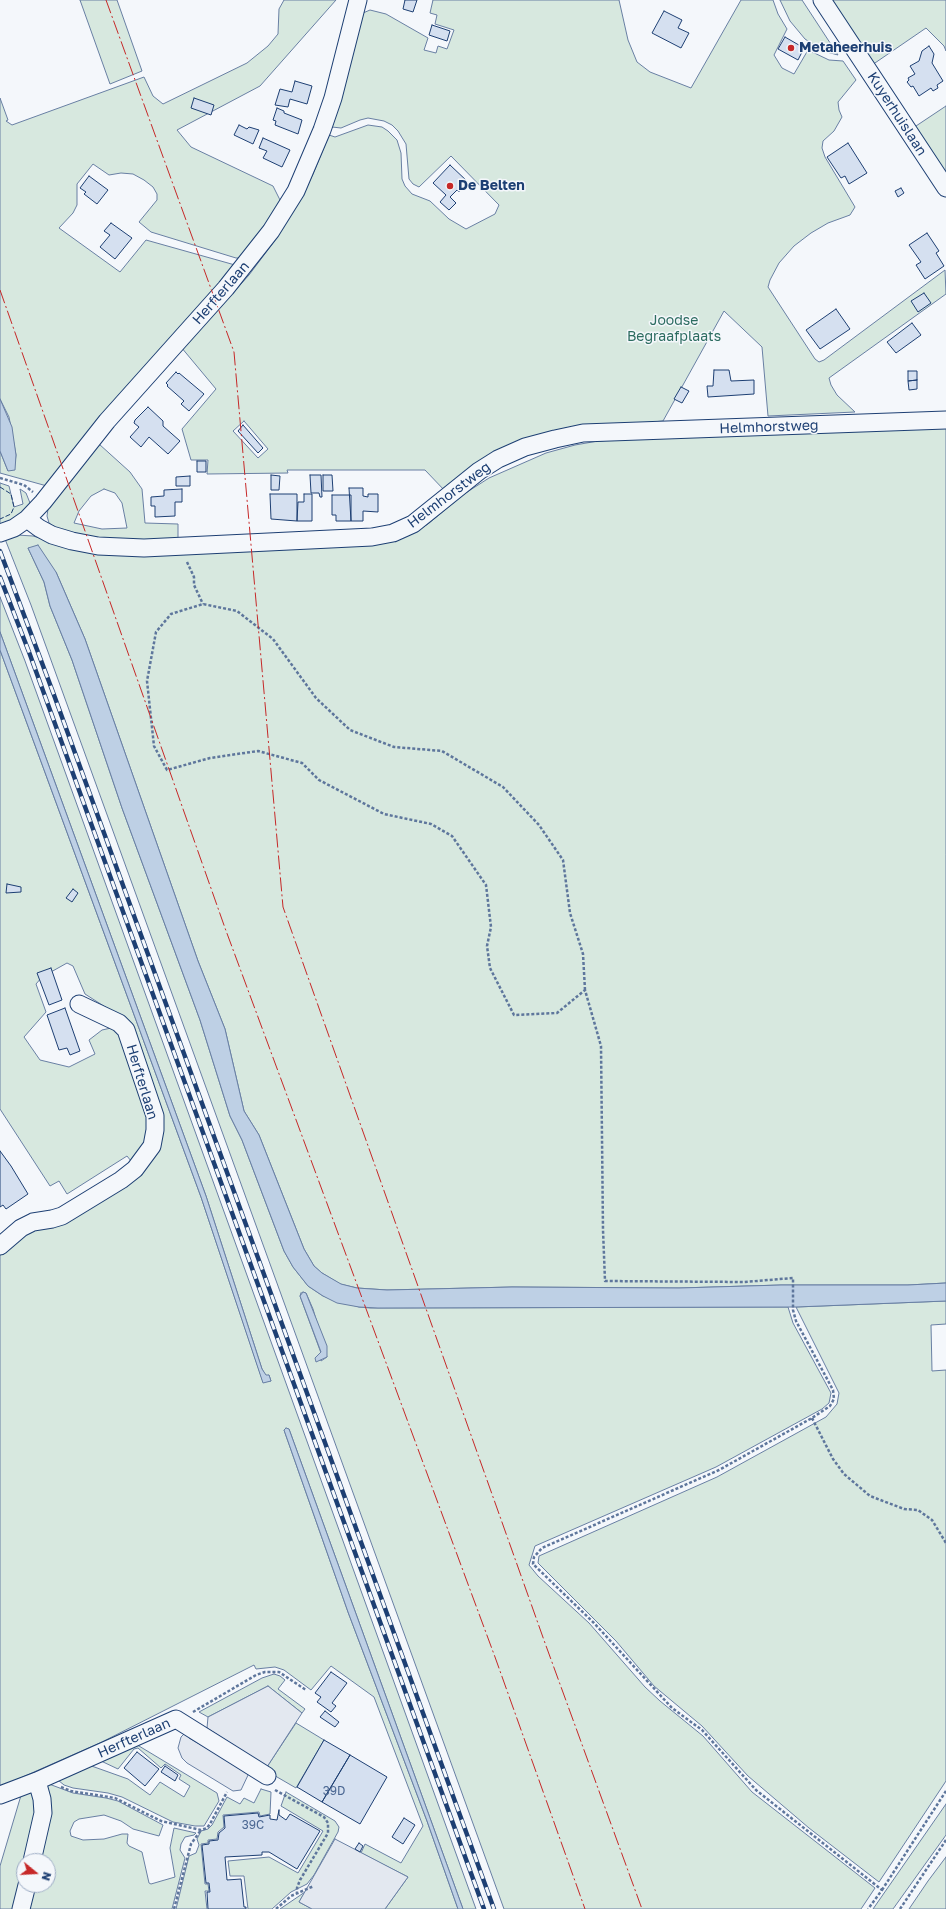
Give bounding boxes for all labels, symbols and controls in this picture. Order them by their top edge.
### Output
place label: Metaheerhuis [799,40,892,56]
marker: Metaheerhuis [786,43,796,53]
street label: Kuyerhuislaan [864,69,930,159]
place label: De Belten [458,178,525,194]
marker: De Belten [445,181,455,191]
street label: Herfterlaan [189,258,253,328]
park label: Joodse Begraafplaats [627,313,721,346]
street label: Helmhorstweg [719,417,819,437]
street label: Helmhorstweg [404,458,494,532]
street label: Herfterlaan [123,1042,161,1122]
street label: Herfterlaan [95,1714,173,1762]
house number: 39D [323,1784,345,1798]
house number: 39C [242,1818,264,1832]
north arrow [16,1853,56,1893]
text: N [39,1871,54,1883]

